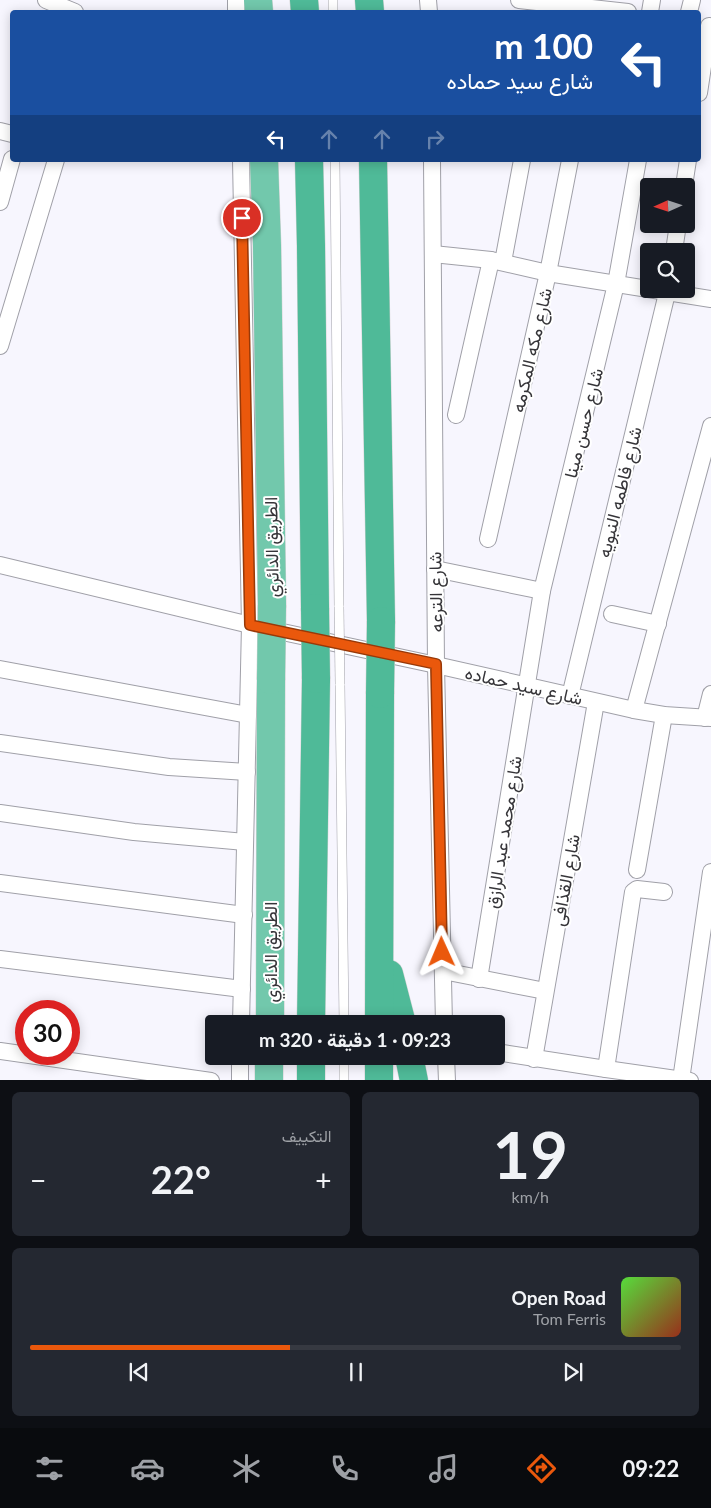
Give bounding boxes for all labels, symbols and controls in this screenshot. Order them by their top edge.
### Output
text: 100 m [494,24,593,66]
icon: left [611,30,676,95]
text: شارع سيد حماده [447,67,593,94]
icon: left [262,125,290,153]
icon: ahead [315,125,343,153]
icon: ahead [368,125,396,153]
icon: right [421,125,449,153]
north arrow [640,178,695,232]
map controls [640,178,695,298]
pin [221,197,263,239]
icon: arrive [228,204,256,232]
button: search [640,243,695,298]
street label: شارع مكه المكرمه [506,286,558,415]
street label: شارع حسن مينا [559,366,609,481]
street label: شارع فاطمه النبويه [592,424,648,560]
street label: الطريق الدائري [259,496,288,598]
street label: شارع الترعه [423,551,449,633]
street label: شارع سيد حماده [463,661,585,711]
street label: شارع محمد عبد الرازق [480,754,528,910]
street label: شارع القذافى [546,832,586,928]
street label: الطريق الدائري [259,902,286,1002]
position arrow [415,925,467,977]
speed limit sign: 30 [15,1000,80,1065]
text: 09:23 · 1 دقيقة · 320 m [259,1028,451,1051]
text: 19 [493,1115,568,1193]
text: التكييف [282,1126,332,1145]
text: 22° [151,1156,211,1202]
text: − [30,1163,46,1197]
text: + [315,1163,332,1197]
text: km/h [512,1187,549,1206]
text: Open Road [512,1286,606,1309]
text: Tom Ferris [533,1309,606,1328]
icon: previous [125,1358,153,1386]
icon: pause [342,1358,370,1386]
icon: next [559,1358,587,1386]
icon: filters [32,1451,67,1486]
icon: car [130,1451,165,1486]
icon: climate [229,1451,264,1486]
icon: phone [327,1451,362,1486]
icon: music [426,1451,461,1486]
icon: directions [524,1451,559,1486]
text: 09:22 [623,1455,679,1482]

